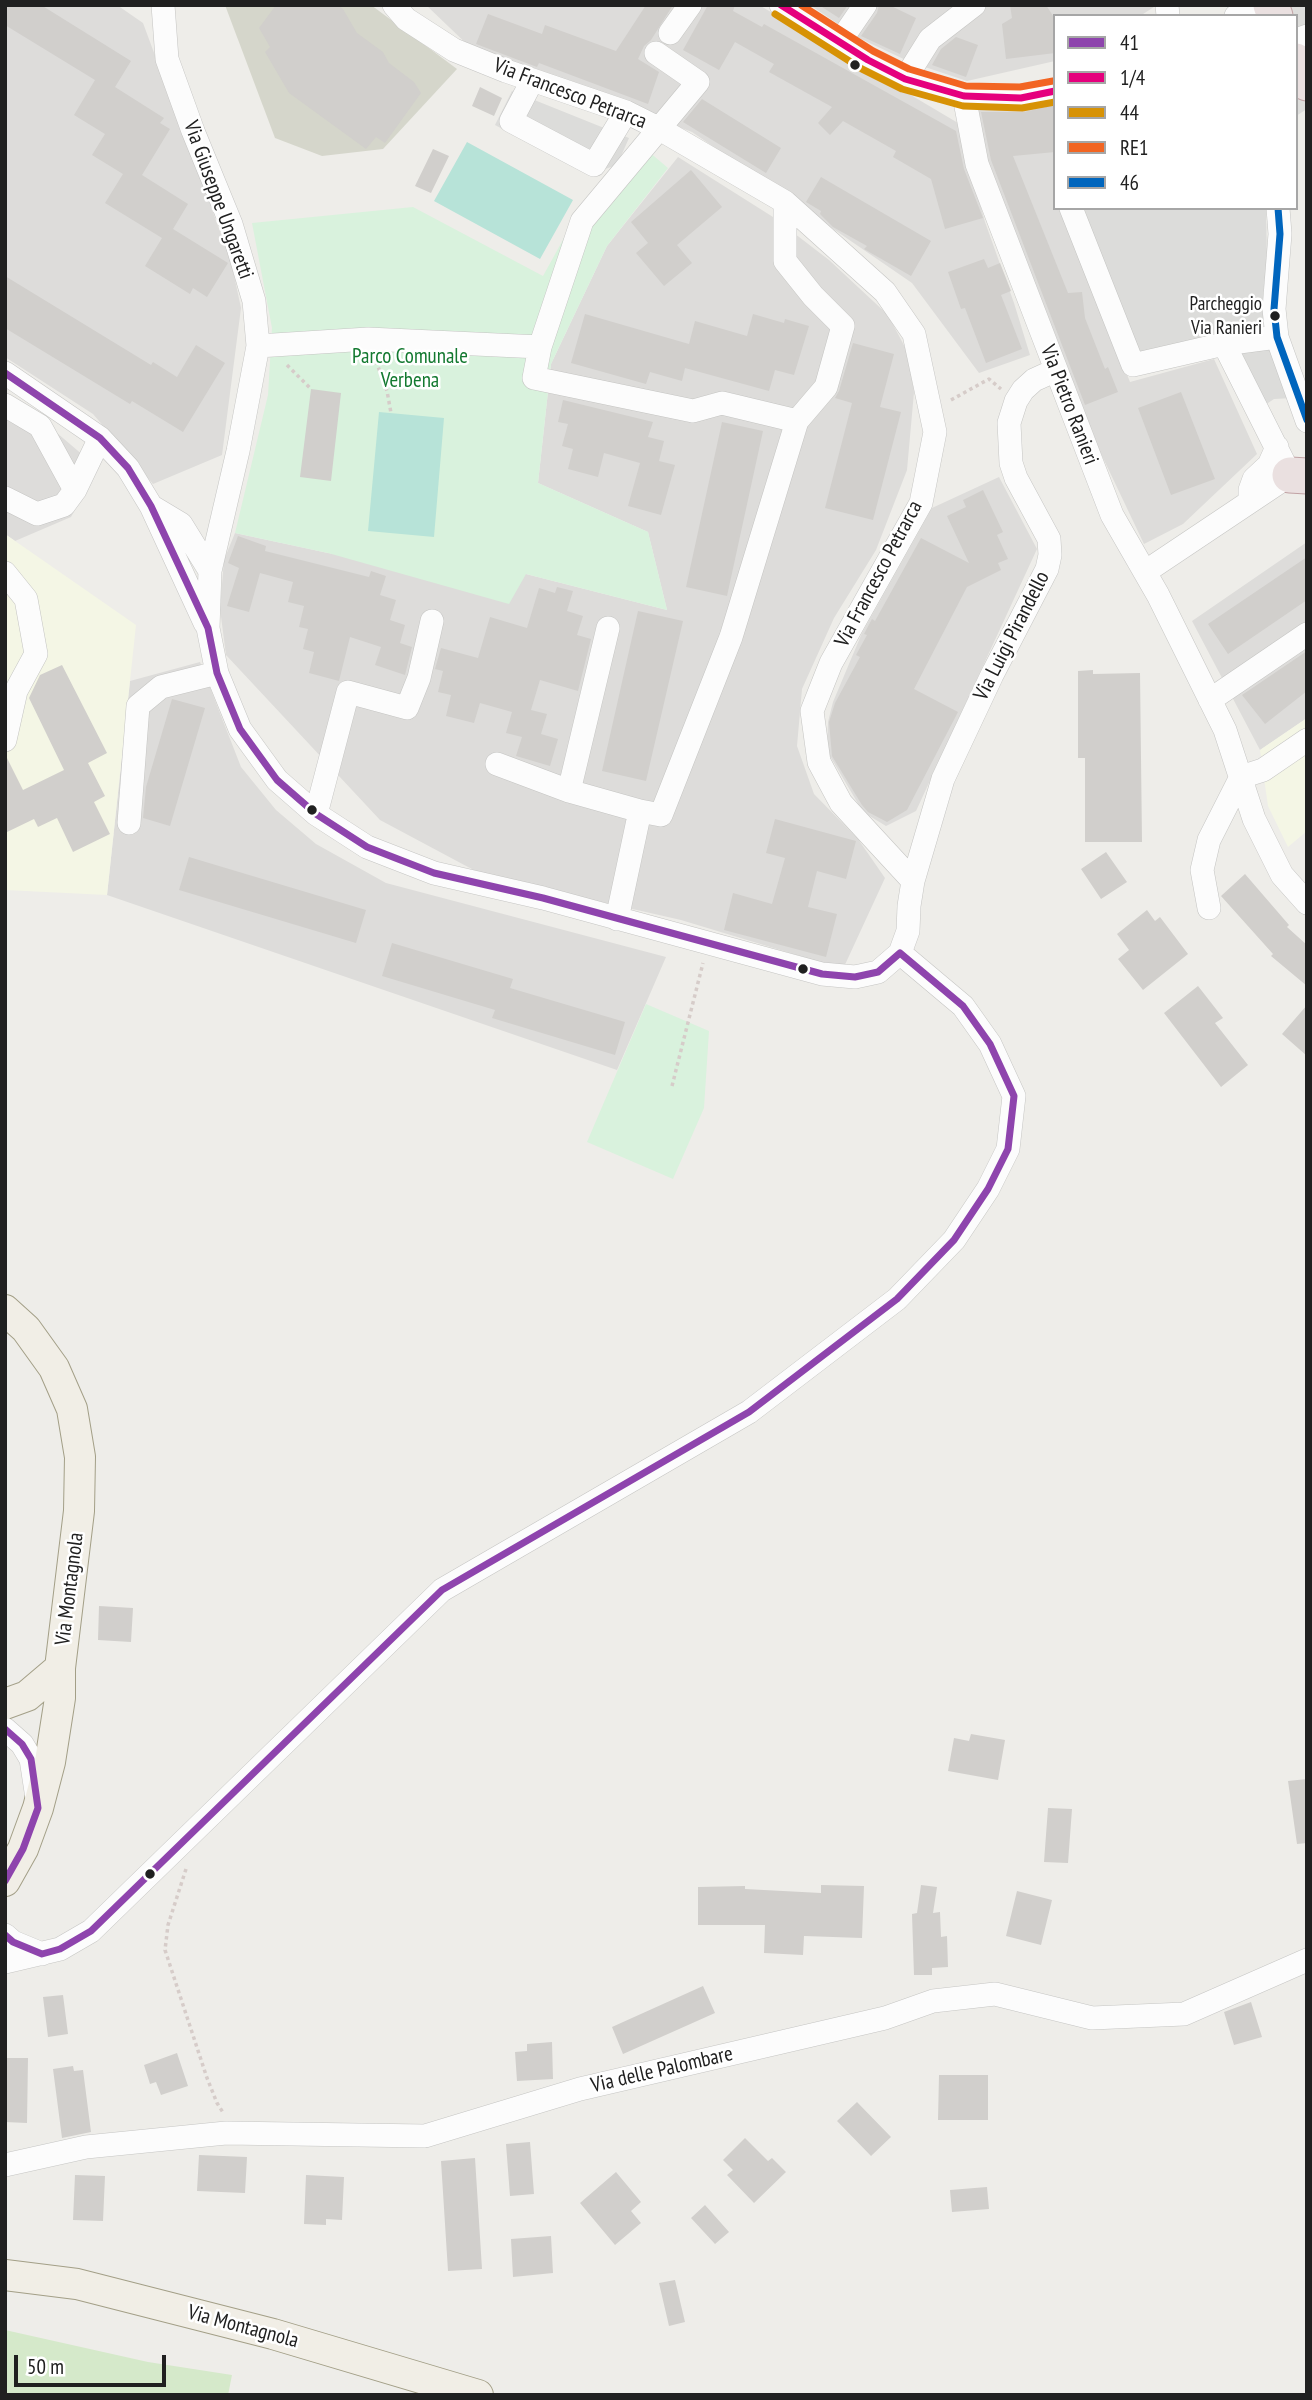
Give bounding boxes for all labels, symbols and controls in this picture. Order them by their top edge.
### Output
legend [1053,14,1298,210]
text: 41 [1120,29,1139,56]
street label: Via Francesco Petrarca [490,53,650,135]
unlabelled marker [848,58,862,72]
text: 1/4 [1120,64,1145,91]
text: 44 [1120,99,1139,126]
street label: Via Giuseppe Ungaretti [178,117,258,283]
text: RE1 [1120,134,1149,161]
text: 46 [1120,169,1139,196]
place label: Parcheggio Via Ranieri [1190,294,1262,338]
marker: Parcheggio Via Ranieri [1268,309,1282,323]
street label: Via Pietro Ranieri [1035,342,1103,468]
park label: Parco Comunale Verbena [352,344,468,394]
street label: Via Francesco Petrarca [830,497,928,651]
street label: Via Luigi Pirandello [969,567,1055,705]
unlabelled marker [305,803,319,817]
unlabelled marker [796,962,810,976]
street label: Via Montagnola [51,1531,89,1647]
unlabelled marker [143,1867,157,1881]
street label: Via delle Palombare [589,2041,735,2099]
street label: Via Montagnola [185,2300,301,2354]
scale bar [18,2340,170,2384]
text: 50 m [27,2353,64,2380]

